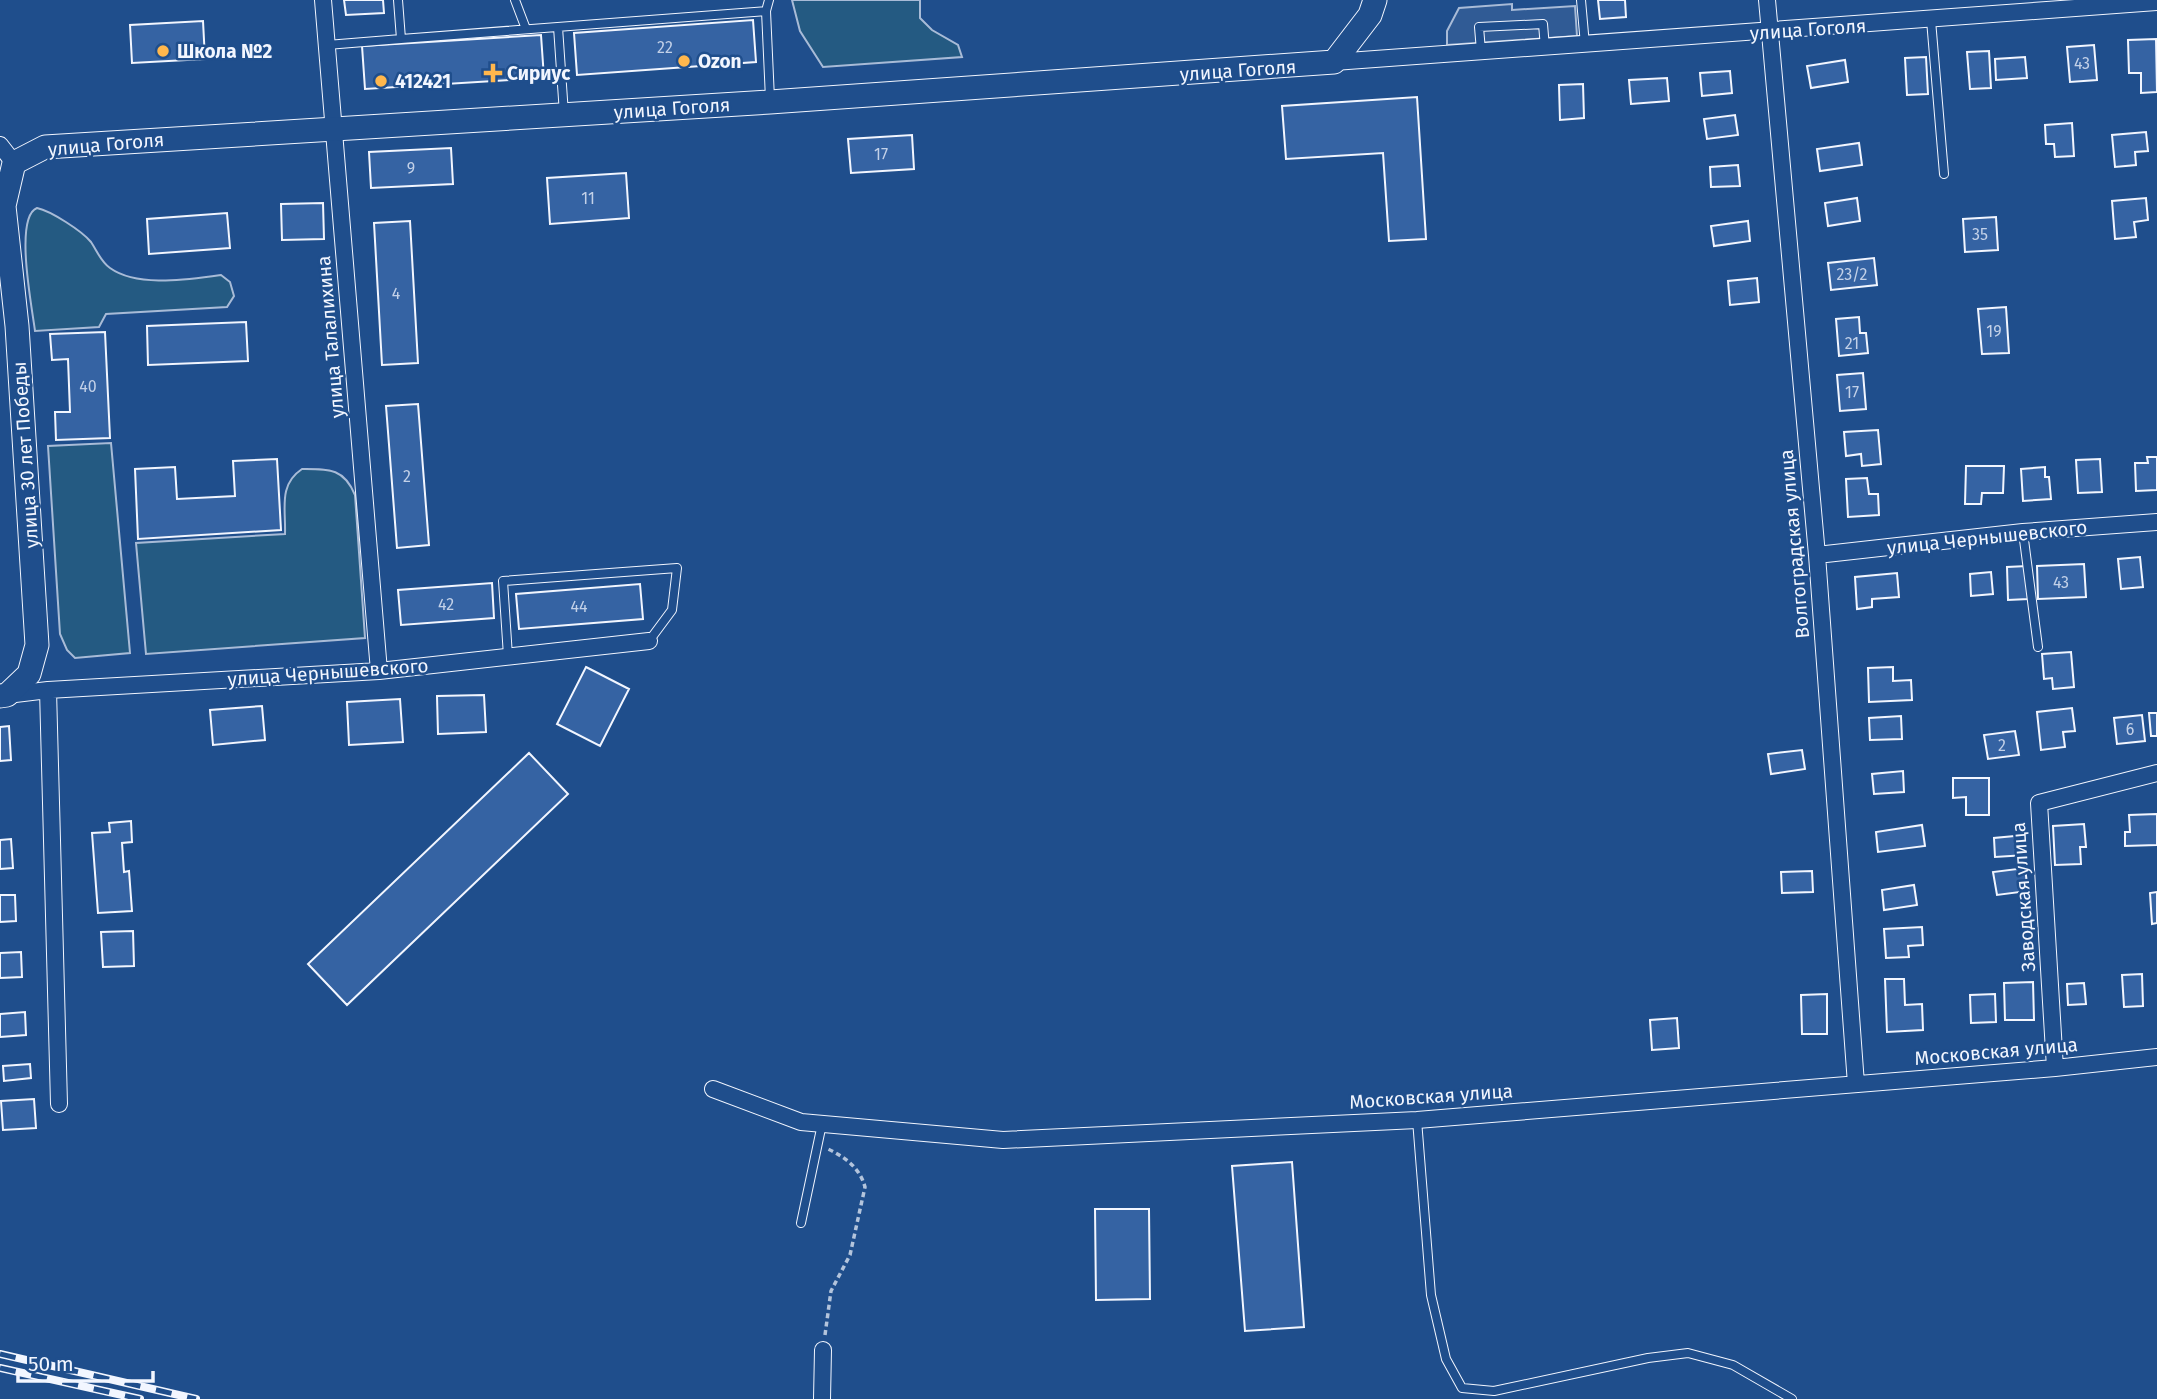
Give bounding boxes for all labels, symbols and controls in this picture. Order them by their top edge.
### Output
street label: улица Гоголя [1749,14,1867,45]
house number: 22 [657,38,673,57]
place label: Школа №2 [177,40,273,63]
marker: Школа №2 [155,43,171,59]
place label: Ozon [698,50,742,73]
marker: Ozon [676,53,692,69]
house number: 43 [2074,54,2090,73]
street label: улица Гоголя [1179,55,1297,86]
place label: Сириус [507,62,570,85]
marker: Сириус [485,65,501,81]
place label: 412421 [395,70,451,93]
marker: 412421 [373,73,389,89]
street label: улица Гоголя [613,93,731,124]
street label: улица Гоголя [47,128,165,161]
house number: 17 [874,145,888,164]
house number: 9 [407,159,415,178]
house number: 11 [581,189,595,208]
house number: 35 [1972,225,1988,244]
street label: улица Талалихина [312,255,349,419]
house number: 23/2 [1836,265,1868,284]
house number: 4 [392,284,401,303]
house number: 19 [1986,322,2002,341]
house number: 21 [1845,334,1859,353]
street label: улица 30 лет Победы [7,361,43,549]
house number: 40 [79,377,97,396]
house number: 17 [1845,383,1859,402]
street label: Волгоградская улица [1775,448,1814,639]
house number: 2 [403,467,411,486]
street label: улица Чернышевского [1886,516,2088,559]
house number: 43 [2053,573,2069,592]
house number: 42 [438,595,454,614]
house number: 44 [570,597,588,616]
street label: улица Чернышевского [227,654,429,691]
house number: 6 [2126,720,2134,739]
house number: 2 [1998,736,2006,755]
street label: Заводская улица [2007,821,2040,972]
street label: Московская улица [1913,1033,2079,1070]
street label: Московская улица [1349,1079,1514,1114]
scale bar [18,1340,152,1384]
text: 50 m [28,1351,74,1377]

